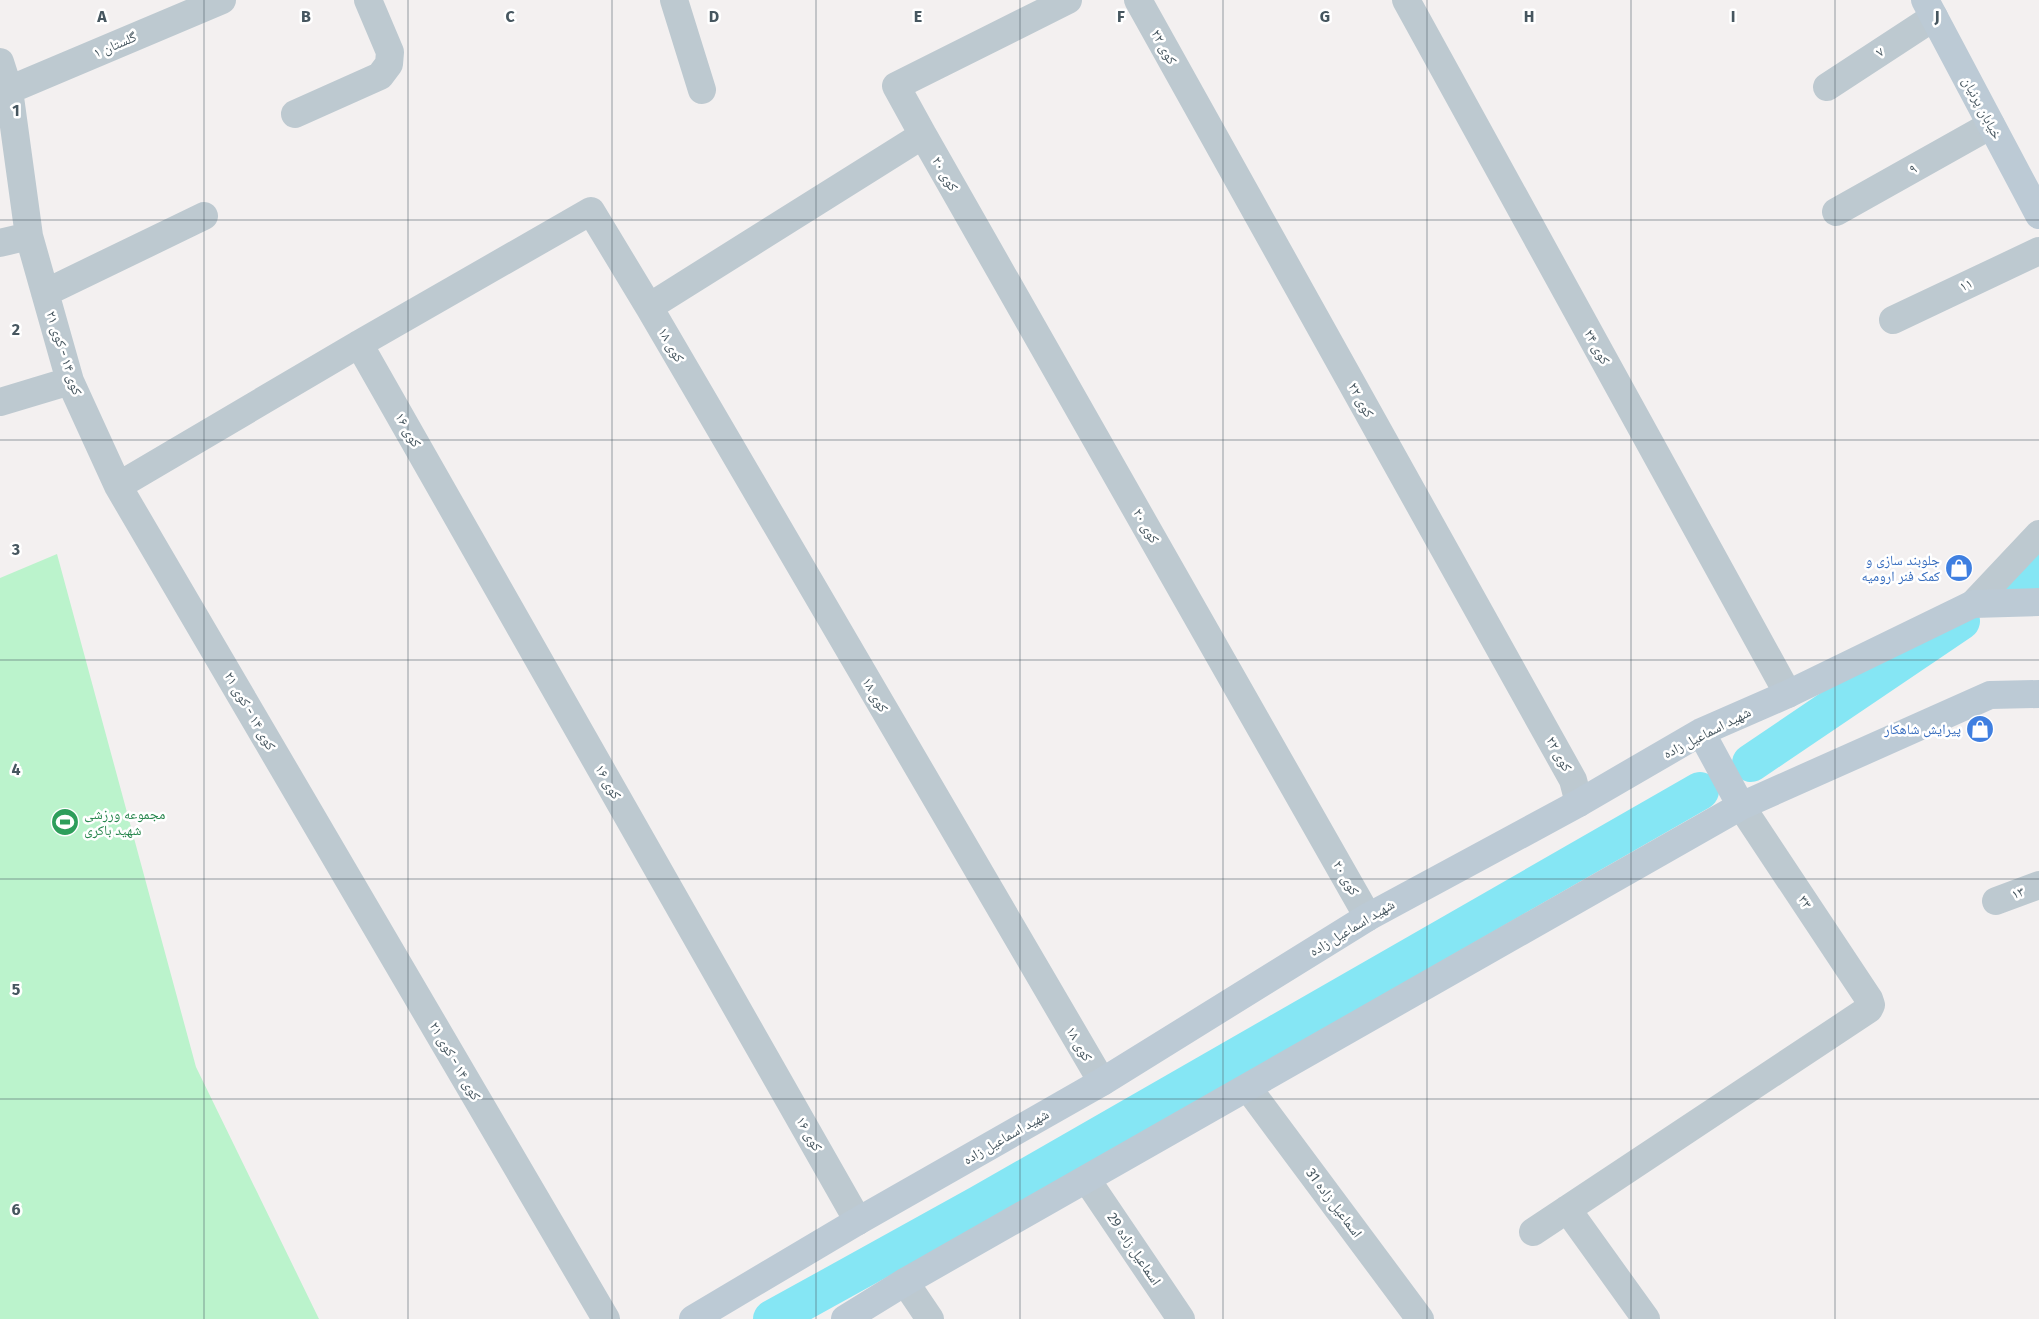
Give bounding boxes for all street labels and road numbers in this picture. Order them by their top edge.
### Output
street label: کوی ۲۲ [1148,27,1181,68]
street label: ۱ گلستان [91,28,139,62]
street label: ۷ [1873,43,1887,61]
street label: خیابان پرنیان [1958,74,2005,142]
street label: کوی ۲۰ [928,154,962,195]
street label: ۹ [1906,160,1920,178]
street label: ۱۱ [1957,275,1975,295]
street label: کوی ۱۴ - کوی ۲۱ [42,309,86,397]
street label: کوی ۱۸ [654,325,688,366]
street label: کوی ۲۴ [1581,327,1614,368]
street label: کوی ۲۲ [1345,380,1378,421]
street label: کوی ۱۶ [391,410,425,451]
street label: کوی ۲۰ [1129,506,1163,547]
street label: کوی ۱۴ - کوی ۲۱ [221,669,279,753]
street label: کوی ۱۸ [858,675,892,716]
street label: شهید اسماعیل زاده [1660,704,1754,762]
street label: کوی ۲۲ [1543,734,1576,775]
street label: کوی ۱۶ [591,762,625,803]
street label: کوی ۲۰ [1329,858,1363,899]
street label: ۱۳ [2009,883,2027,903]
street label: ۳۳ [1794,892,1816,912]
street label: شهید اسماعیل زاده [1306,896,1398,960]
street label: کوی ۱۴ - کوی ۲۱ [426,1019,484,1103]
street label: کوی ۱۸ [1062,1024,1096,1065]
street label: شهید اسماعیل زاده [960,1106,1052,1168]
street label: کوی ۱۶ [792,1114,826,1155]
street label: اسماعیل زاده 31 [1302,1165,1366,1241]
street label: اسماعیل زاده 29 [1103,1209,1165,1289]

